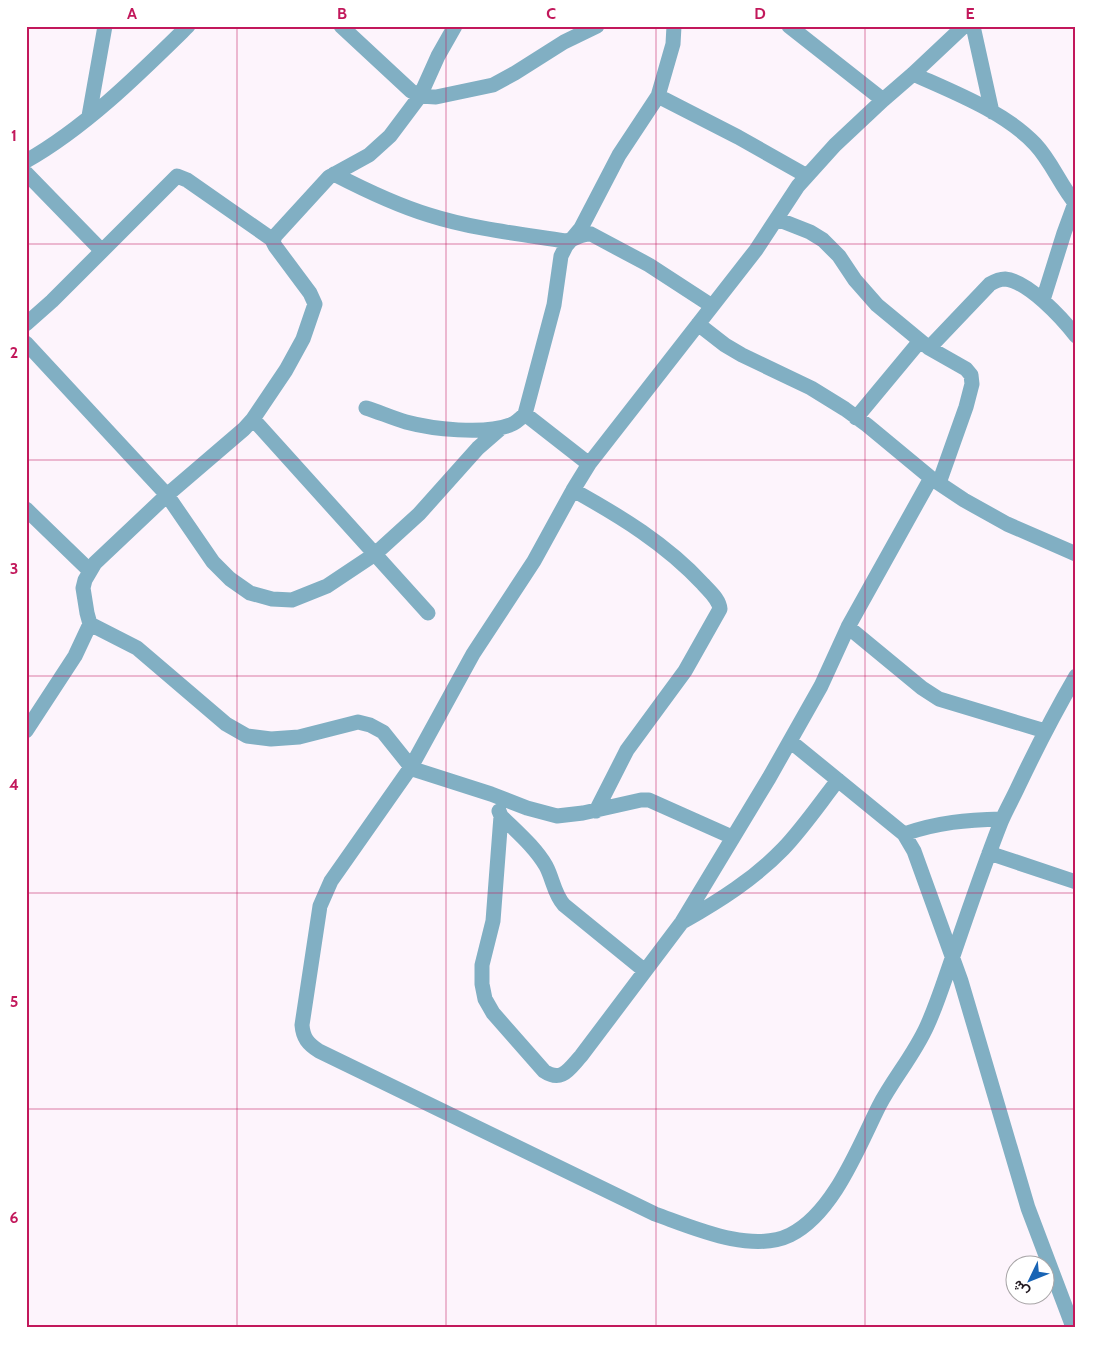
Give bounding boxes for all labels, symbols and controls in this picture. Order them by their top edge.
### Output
text: A [127,4,137,23]
text: B [337,4,347,23]
text: C [546,4,556,23]
text: D [754,4,766,23]
text: E [965,4,975,23]
text: 1 [11,126,17,145]
text: 2 [10,343,18,362]
text: 3 [10,559,18,578]
text: 4 [9,775,19,794]
text: 5 [10,992,18,1011]
text: 6 [10,1208,19,1227]
north arrow [1004,1256,1054,1306]
text: ش [1008,1276,1033,1301]

